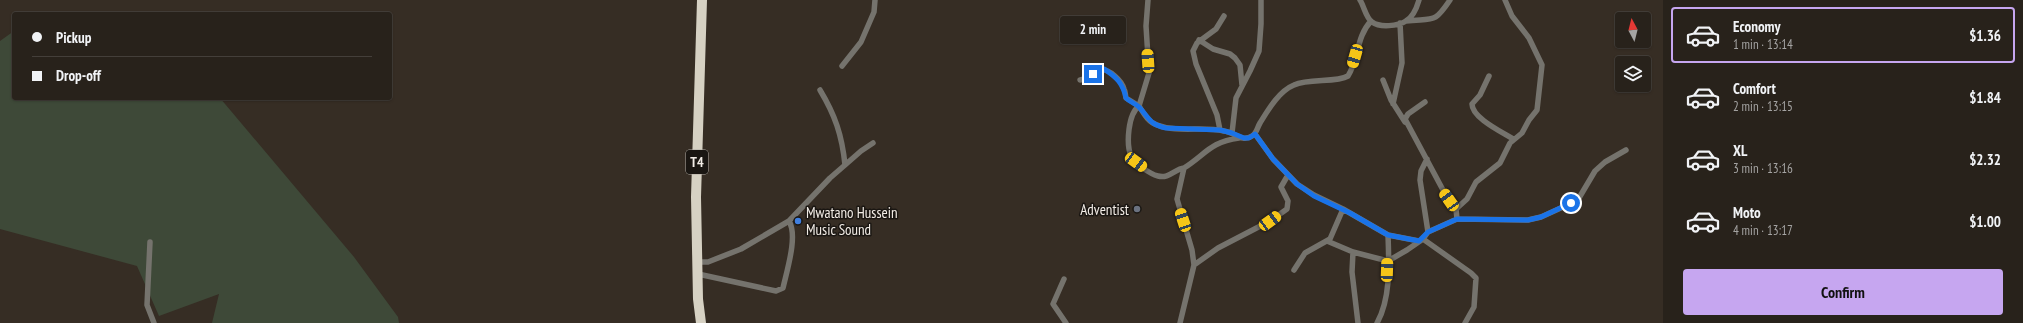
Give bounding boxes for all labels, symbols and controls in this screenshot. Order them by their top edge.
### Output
north arrow [1615,12,1651,48]
map controls [1615,12,1651,92]
callout: 2 min [1060,16,1126,44]
icon: car [1685,17,1721,53]
text: Economy [1733,17,1781,36]
text: 2 min [1080,21,1106,38]
text: $1.36 [1969,26,2001,45]
text: Pickup [56,28,91,47]
text: 1 min · 13:14 [1733,36,1793,53]
car [1346,43,1364,69]
car [1141,49,1155,73]
button: layers [1615,56,1651,92]
route end [1084,65,1102,83]
text: Drop-off [56,66,101,85]
icon: car [1685,79,1721,115]
text: Comfort [1733,79,1776,98]
text: $1.84 [1969,88,2001,107]
text: 2 min · 13:15 [1733,98,1793,115]
icon: car [1685,141,1721,177]
text: XL [1733,141,1747,160]
road number: T4 [686,150,708,174]
car [1123,150,1149,174]
text: $2.32 [1969,150,2001,169]
text: 3 min · 13:16 [1733,160,1793,177]
car [1437,187,1461,213]
route start [1562,194,1580,212]
place label: Adventist [1080,200,1129,219]
place label: Mwatano Hussein Music Sound [806,203,898,239]
icon: car [1685,203,1721,239]
text: Moto [1733,203,1761,222]
marker: Adventist [1132,204,1142,214]
car [1174,207,1192,233]
car [1257,209,1283,233]
text: $1.00 [1969,212,2001,231]
marker: Mwatano Hussein Music Sound [793,216,803,226]
text: 4 min · 13:17 [1733,222,1793,239]
car [1381,258,1393,282]
button: Confirm [1683,269,2003,315]

